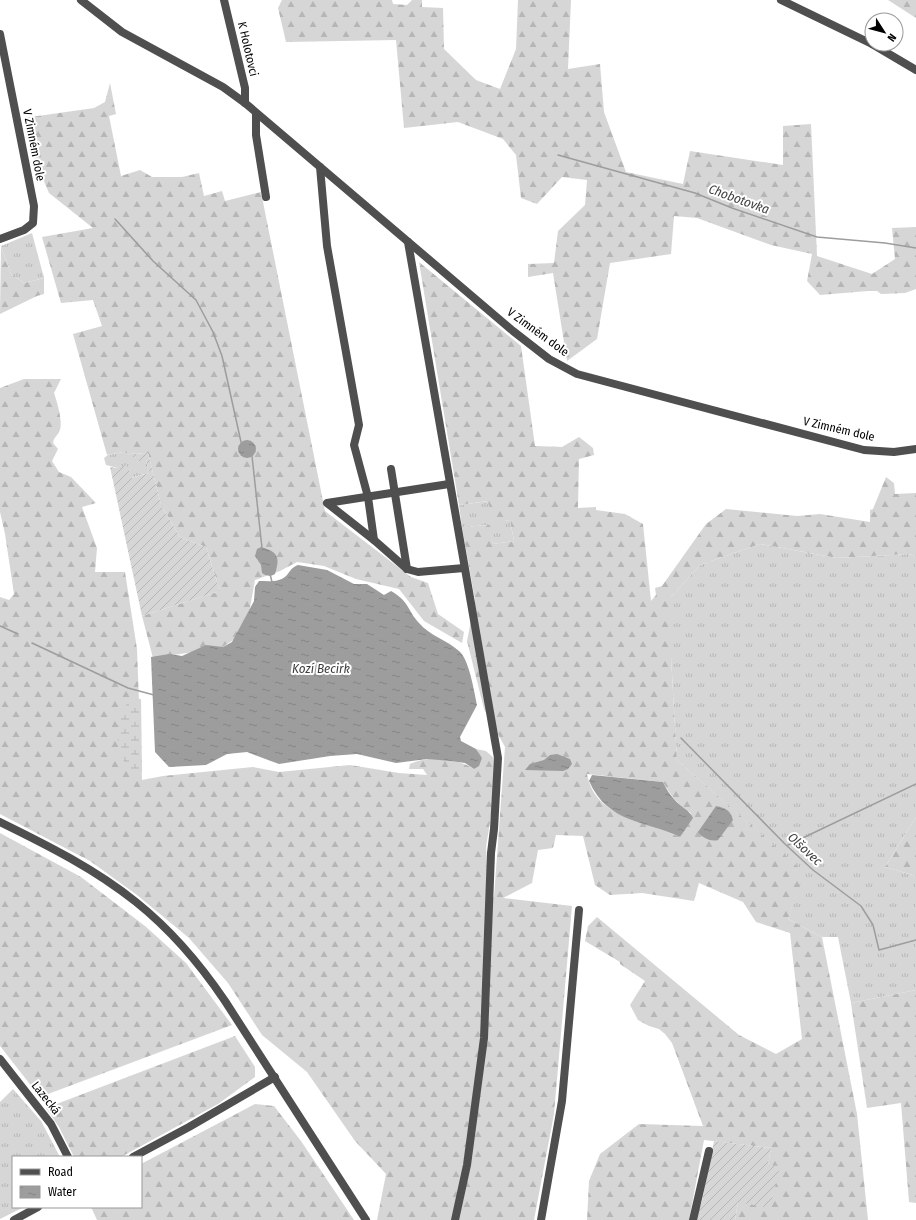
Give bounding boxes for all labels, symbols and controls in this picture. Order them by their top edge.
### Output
north arrow [864,12,904,52]
street label: K Holotovci [235,20,261,78]
text: N [884,31,899,44]
street label: V Zimném dole [20,108,48,182]
water label: Chobotovka [707,181,772,217]
street label: V Zimném dole [504,305,572,359]
street label: V Zimném dole [802,414,876,444]
water label: Kozí Becirk [292,661,350,676]
water label: Olšovec [785,829,825,869]
street label: Lazecká [29,1079,63,1117]
legend [12,1156,142,1208]
text: Road [48,1165,73,1179]
text: Water [48,1185,77,1199]

